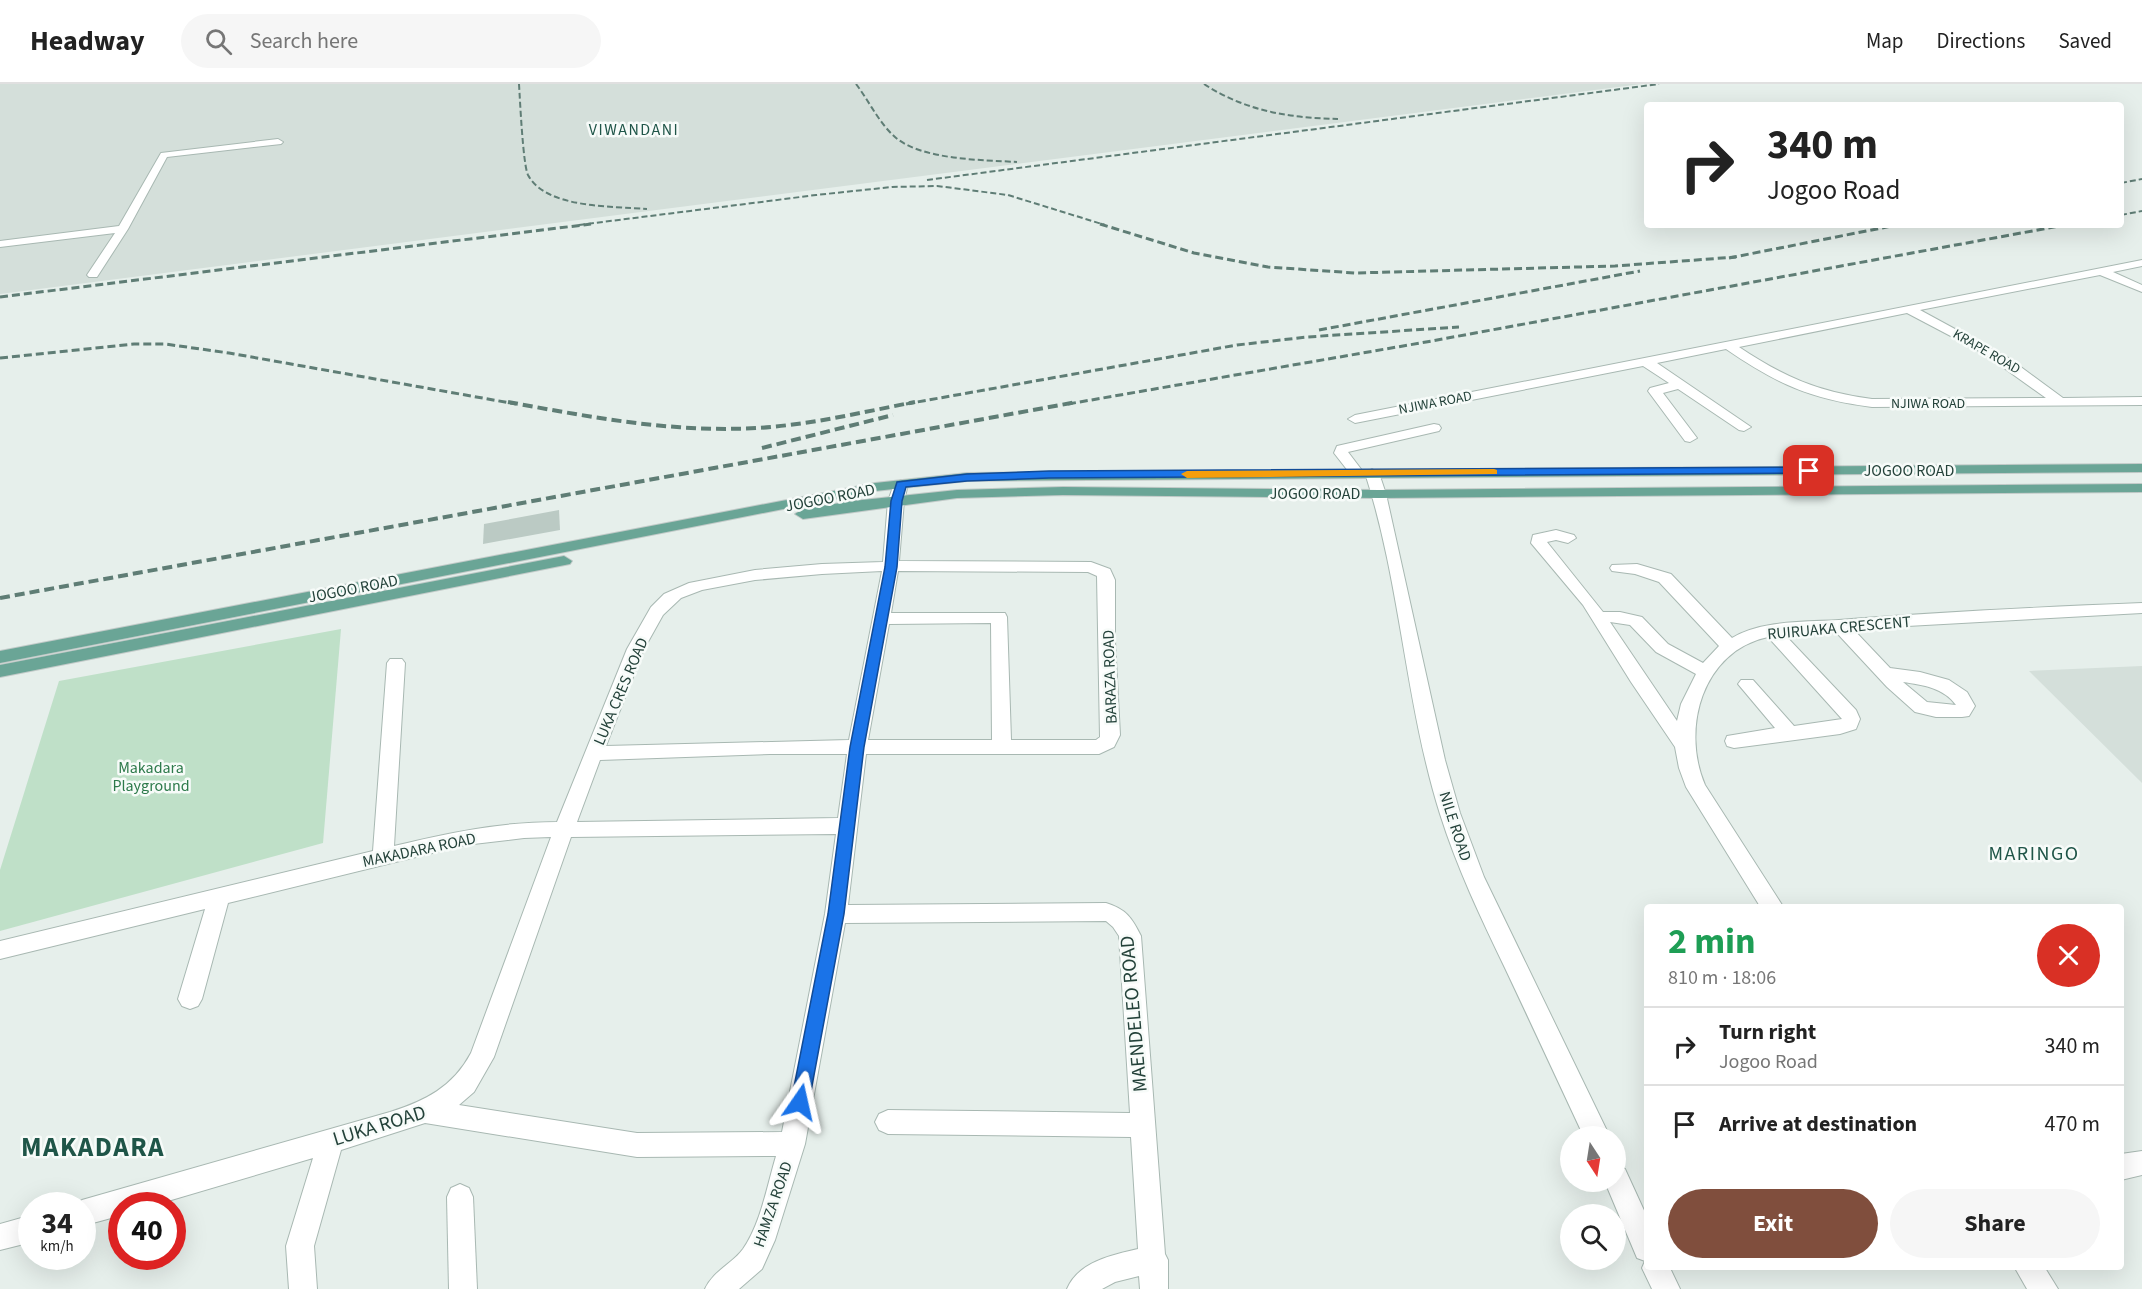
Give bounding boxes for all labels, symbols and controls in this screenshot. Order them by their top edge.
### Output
search box [181,14,601,68]
text: Headway [30,21,145,61]
icon: search [202,25,235,58]
text: Search here [250,25,358,57]
text: Map [1866,26,1904,56]
text: Directions [1937,26,2025,56]
text: Saved [2058,26,2112,56]
text: 340 m [1767,115,1878,175]
district label: VIWANDANI [589,119,679,141]
icon: right [1668,126,1746,204]
text: Jogoo Road [1767,171,1900,210]
street label: KRAPE ROAD [1949,324,2024,379]
street label: NJIWA ROAD [1397,386,1474,420]
street label: NJIWA ROAD [1891,394,1965,414]
pin [1783,445,1834,496]
icon: arrive [1792,454,1825,487]
street label: JOGOO ROAD [1864,460,1955,482]
street label: JOGOO ROAD [784,479,877,517]
street label: JOGOO ROAD [1270,483,1361,505]
street label: JOGOO ROAD [307,570,400,608]
street label: RUIRUAKA CRESCENT [1766,611,1912,645]
street label: BARAZA ROAD [1097,629,1123,724]
street label: LUKA CRES ROAD [588,634,654,749]
park label: Makadara Playground [112,757,190,797]
street label: NILE ROAD [1433,789,1477,864]
street label: MAKADARA ROAD [360,827,478,873]
district label: MARINGO [1988,840,2080,868]
text: 2 min [1668,916,1756,967]
button: close [2037,924,2100,987]
street label: MAENDELEO ROAD [1113,935,1155,1093]
text: 810 m · 18:06 [1668,964,1776,992]
text: Turn right [1719,1016,1816,1048]
icon: right [1668,1030,1701,1063]
text: 340 m [2045,1030,2100,1062]
text: Jogoo Road [1719,1048,1818,1076]
position arrow [768,1070,832,1134]
street label: LUKA ROAD [329,1099,429,1153]
icon: arrive [1668,1108,1701,1141]
text: Arrive at destination [1719,1108,1917,1140]
text: 470 m [2045,1108,2100,1140]
north arrow [1560,1126,1626,1192]
map controls [1560,1126,1626,1270]
district label: MAKADARA [21,1128,165,1167]
street label: HAMZA ROAD [748,1158,798,1250]
button: Exit [1668,1189,1878,1258]
button: Share [1890,1189,2100,1258]
speed limit sign: 40 [108,1192,186,1270]
text: 34 [41,1202,73,1245]
button: search [1560,1204,1626,1270]
text: km/h [40,1236,74,1257]

